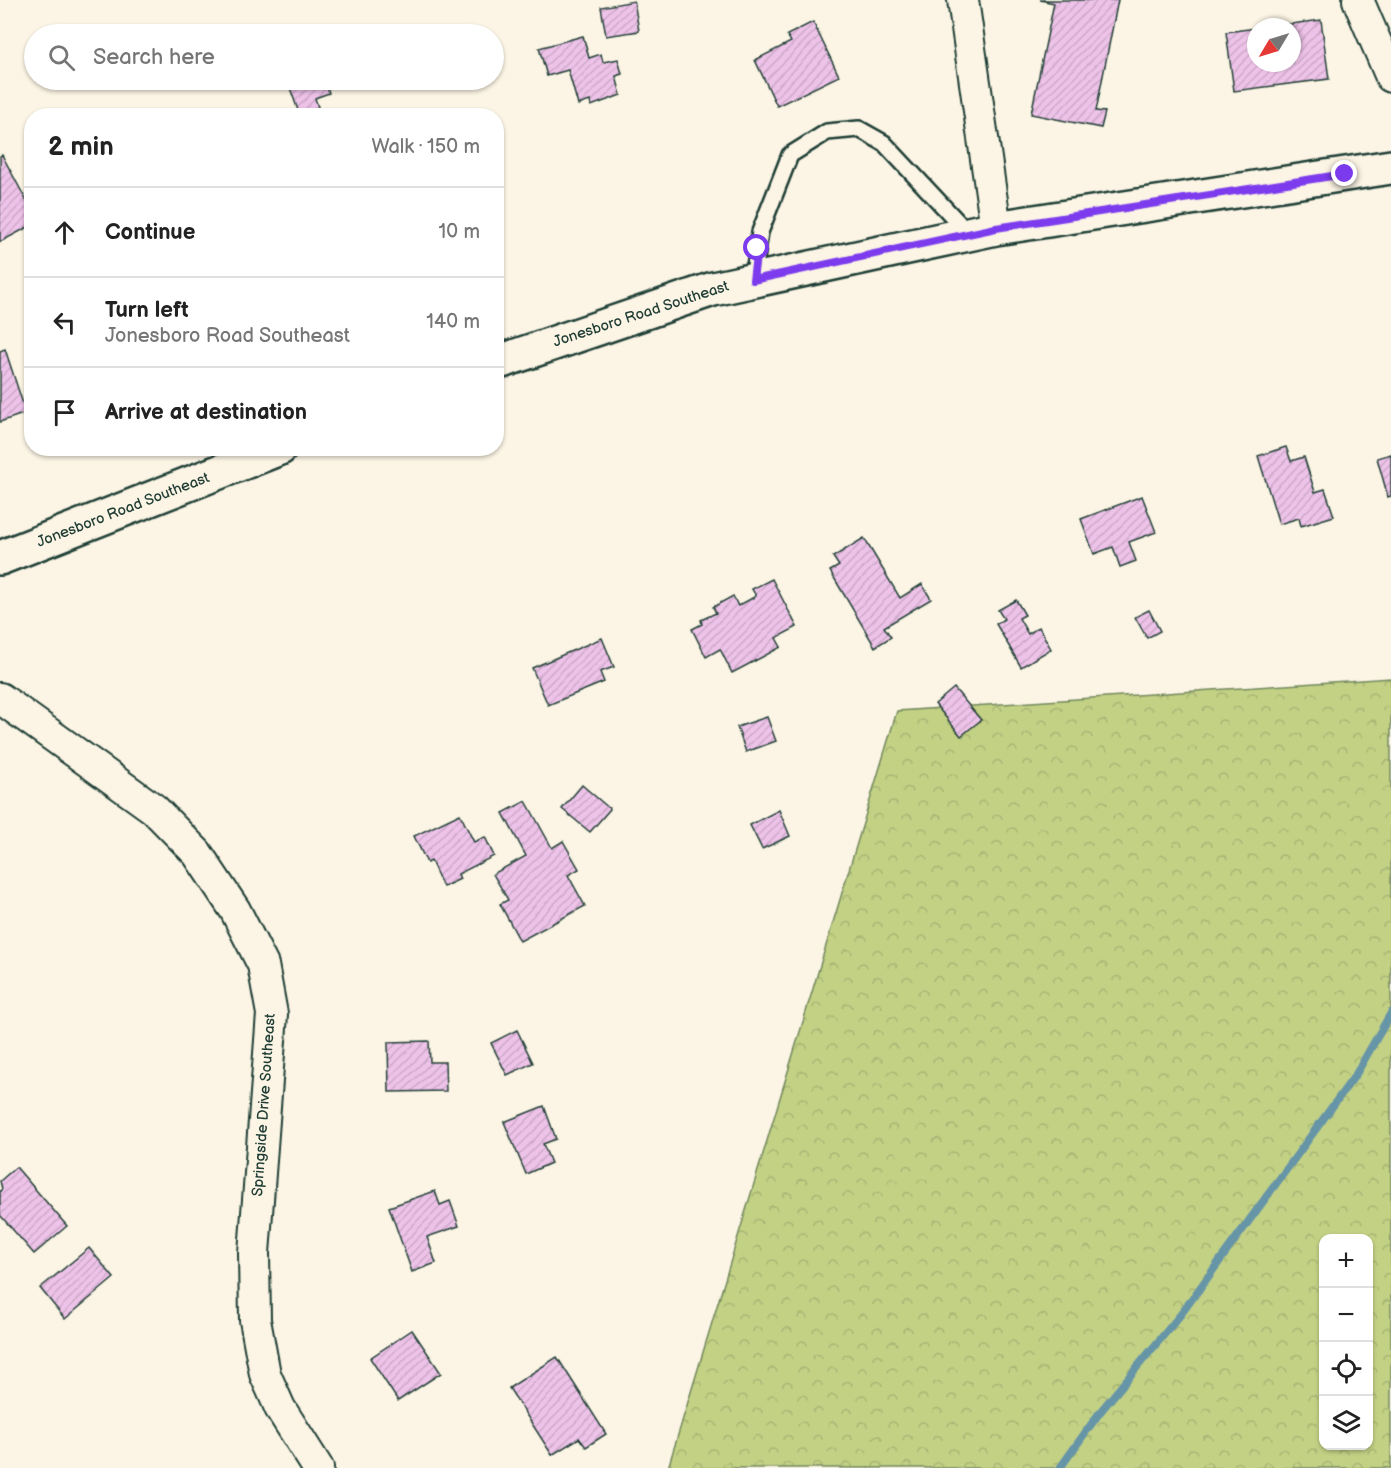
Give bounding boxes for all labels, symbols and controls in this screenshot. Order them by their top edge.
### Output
north arrow [1247,18,1301,72]
search box [24,24,504,90]
icon: search [45,41,78,74]
text: Search here [93,44,215,71]
text: 2 min [48,132,114,163]
text: Walk · 150 m [371,135,480,159]
route end [1331,160,1357,186]
icon: ahead [48,216,81,249]
text: Continue [105,219,195,246]
text: 10 m [439,220,480,244]
route start [743,234,769,260]
street label: Jonesboro Road Southeast [551,276,732,351]
text: Turn left [105,297,189,324]
icon: left [48,306,81,339]
text: 140 m [426,310,480,334]
text: Jonesboro Road Southeast [105,324,350,348]
icon: arrive [48,396,81,429]
text: Arrive at destination [105,399,307,426]
street label: Jonesboro Road Southeast [34,468,212,552]
street label: Springside Drive Southeast [248,1012,280,1197]
map controls [1319,1234,1373,1450]
button: + [1319,1234,1373,1288]
button: − [1319,1288,1373,1342]
button: locate [1319,1342,1373,1396]
button: layers [1319,1396,1373,1450]

